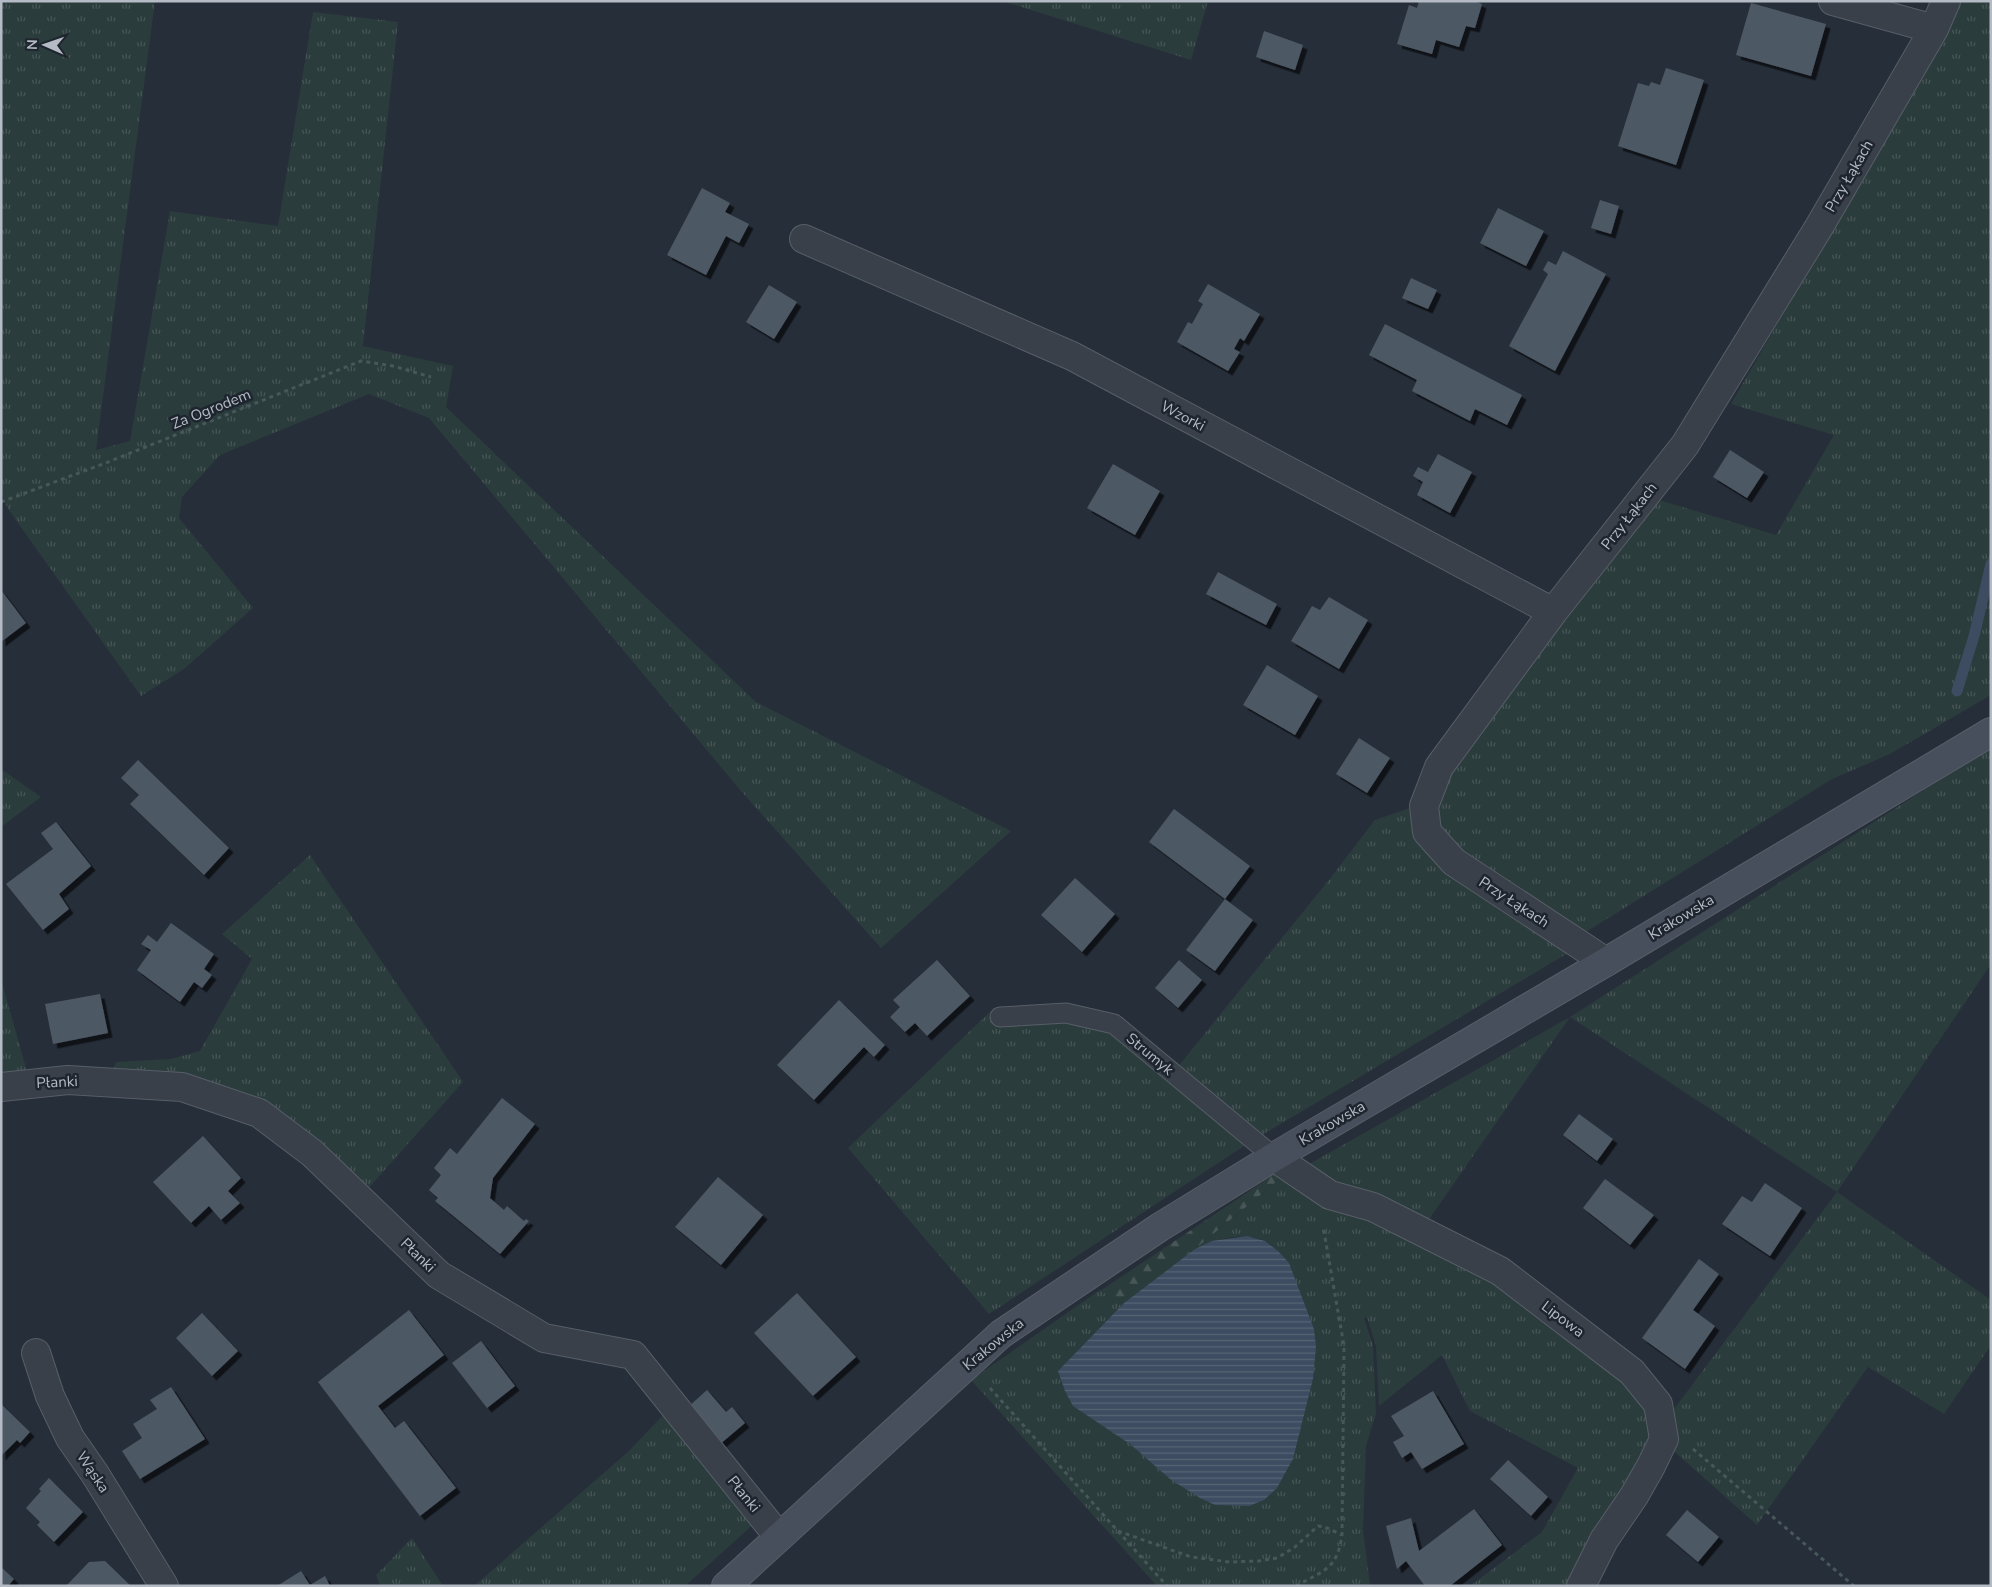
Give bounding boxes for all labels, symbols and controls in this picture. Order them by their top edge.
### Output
north arrow [20,20,70,70]
text: N [23,39,42,50]
street label: Przy Łąkach [1820,136,1878,216]
street label: Za Ogrodem [168,384,254,434]
street label: Wzorki [1157,396,1209,436]
street label: Przy Łąkach [1596,478,1662,554]
street label: Przy Łąkach [1475,872,1553,932]
street label: Krakowska [1644,890,1718,944]
street label: Strumyk [1122,1028,1178,1080]
street label: Płanki [36,1071,78,1093]
street label: Krakowska [1295,1096,1369,1150]
street label: Płanki [396,1233,440,1277]
street label: Lipowa [1537,1296,1589,1342]
street label: Krakowska [958,1313,1028,1375]
street label: Wąska [72,1447,114,1497]
street label: Płanki [723,1472,765,1516]

